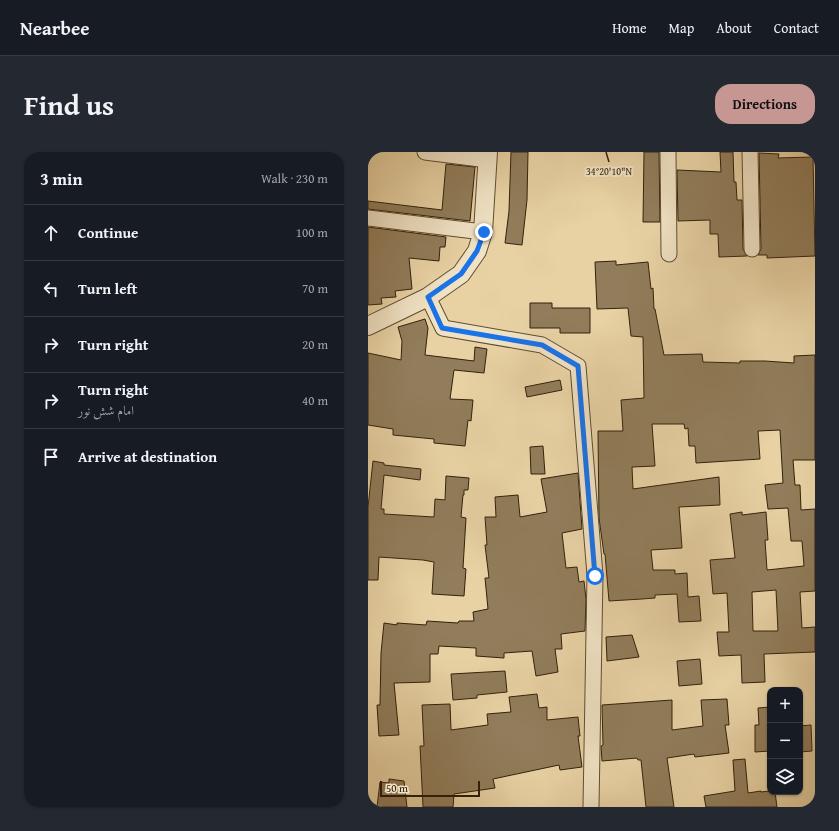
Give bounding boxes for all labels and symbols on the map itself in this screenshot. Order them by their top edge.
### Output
text: 34°20'10"N [586,164,632,179]
route end [475,223,493,241]
route start [586,567,604,585]
scale bar [380,779,480,798]

